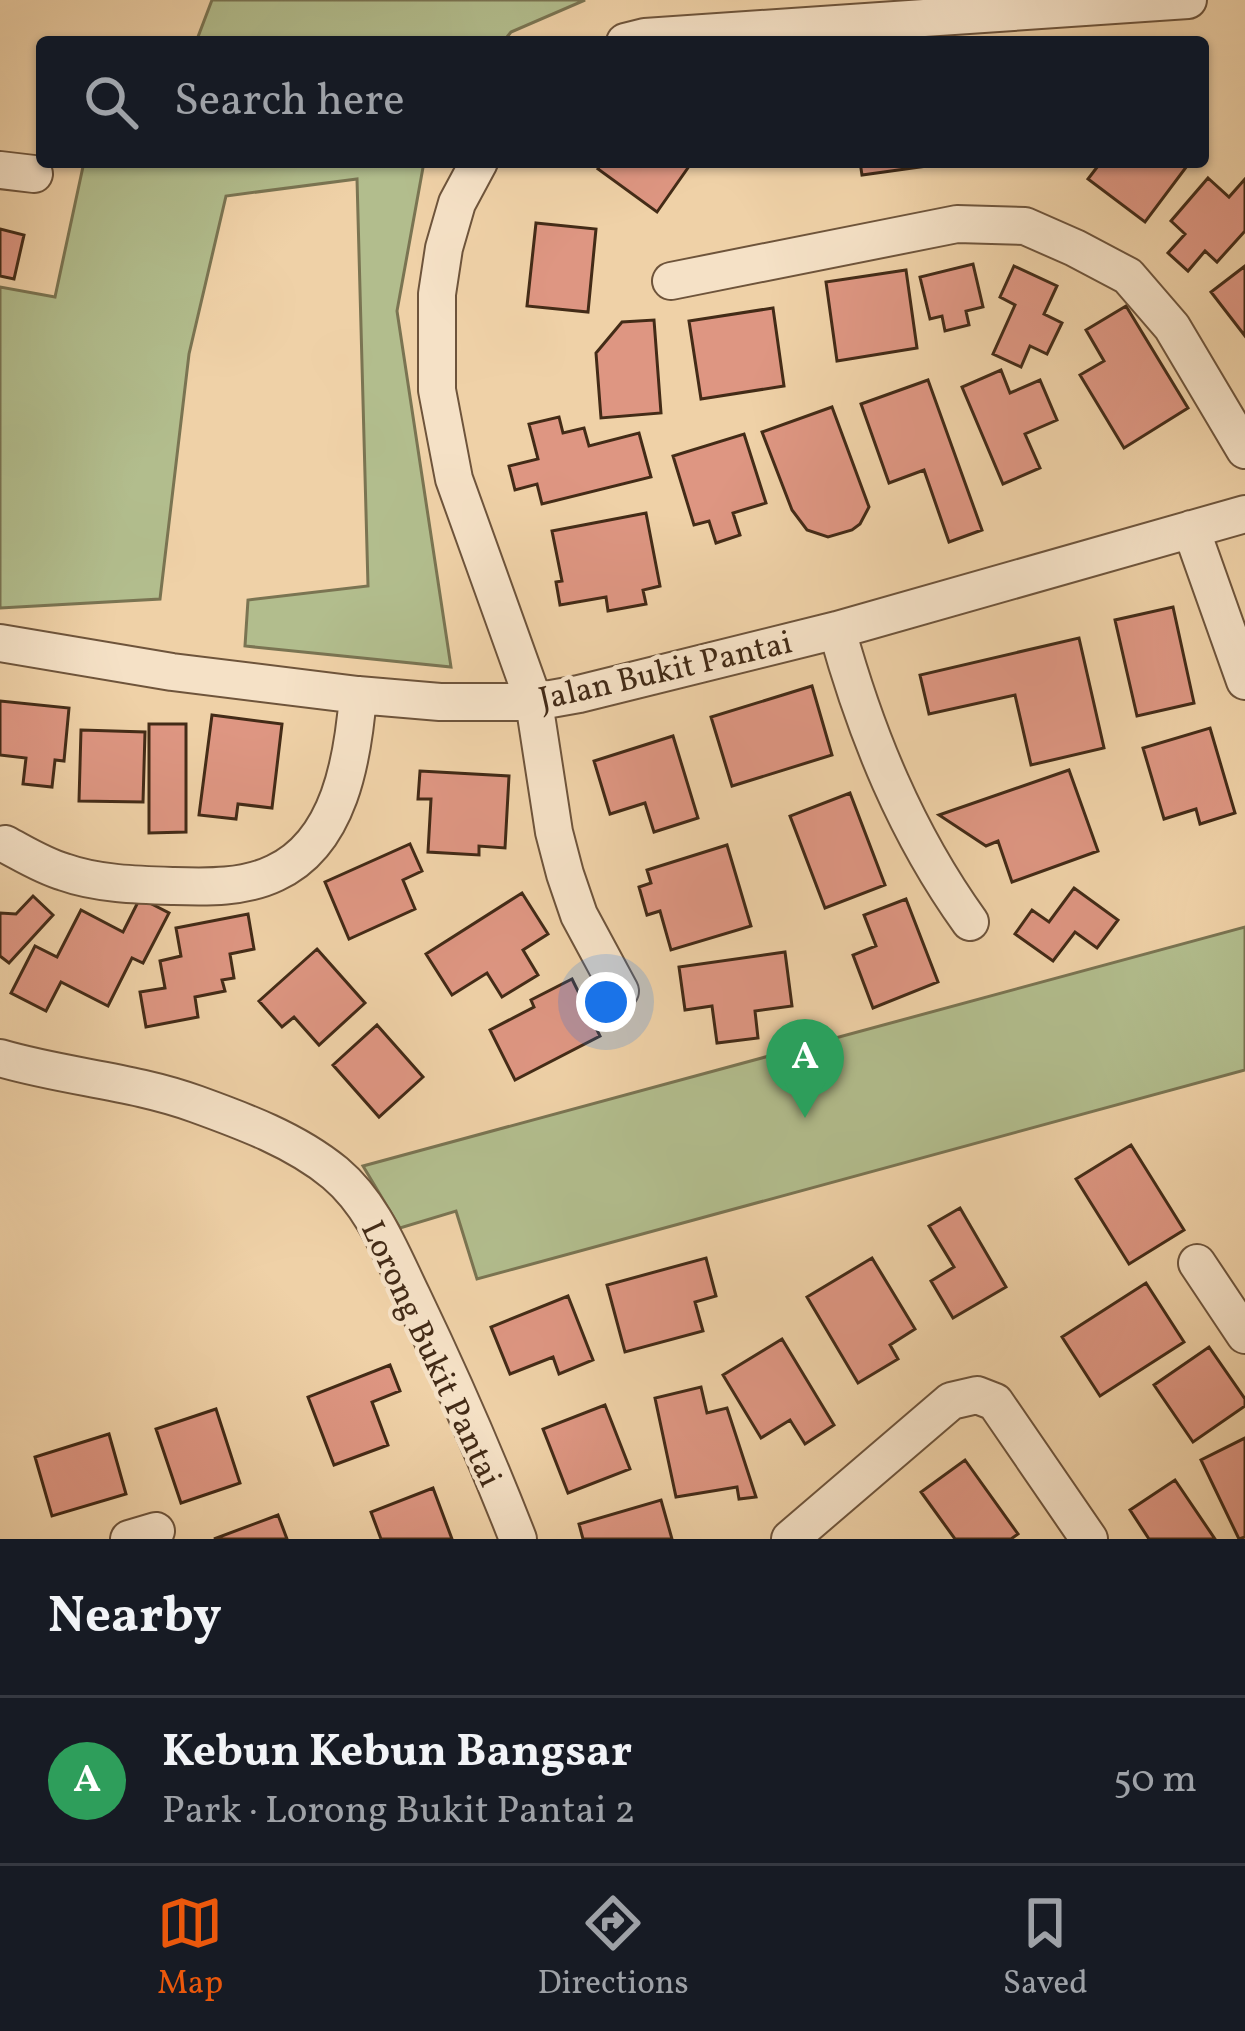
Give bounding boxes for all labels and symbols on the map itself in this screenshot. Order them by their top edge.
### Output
street label: Jalan Bukit Pantai [535,621,797,724]
your location [576,972,636,1032]
pin: A [766,1019,844,1118]
street label: Lorong Bukit Pantai [347,1214,511,1495]

